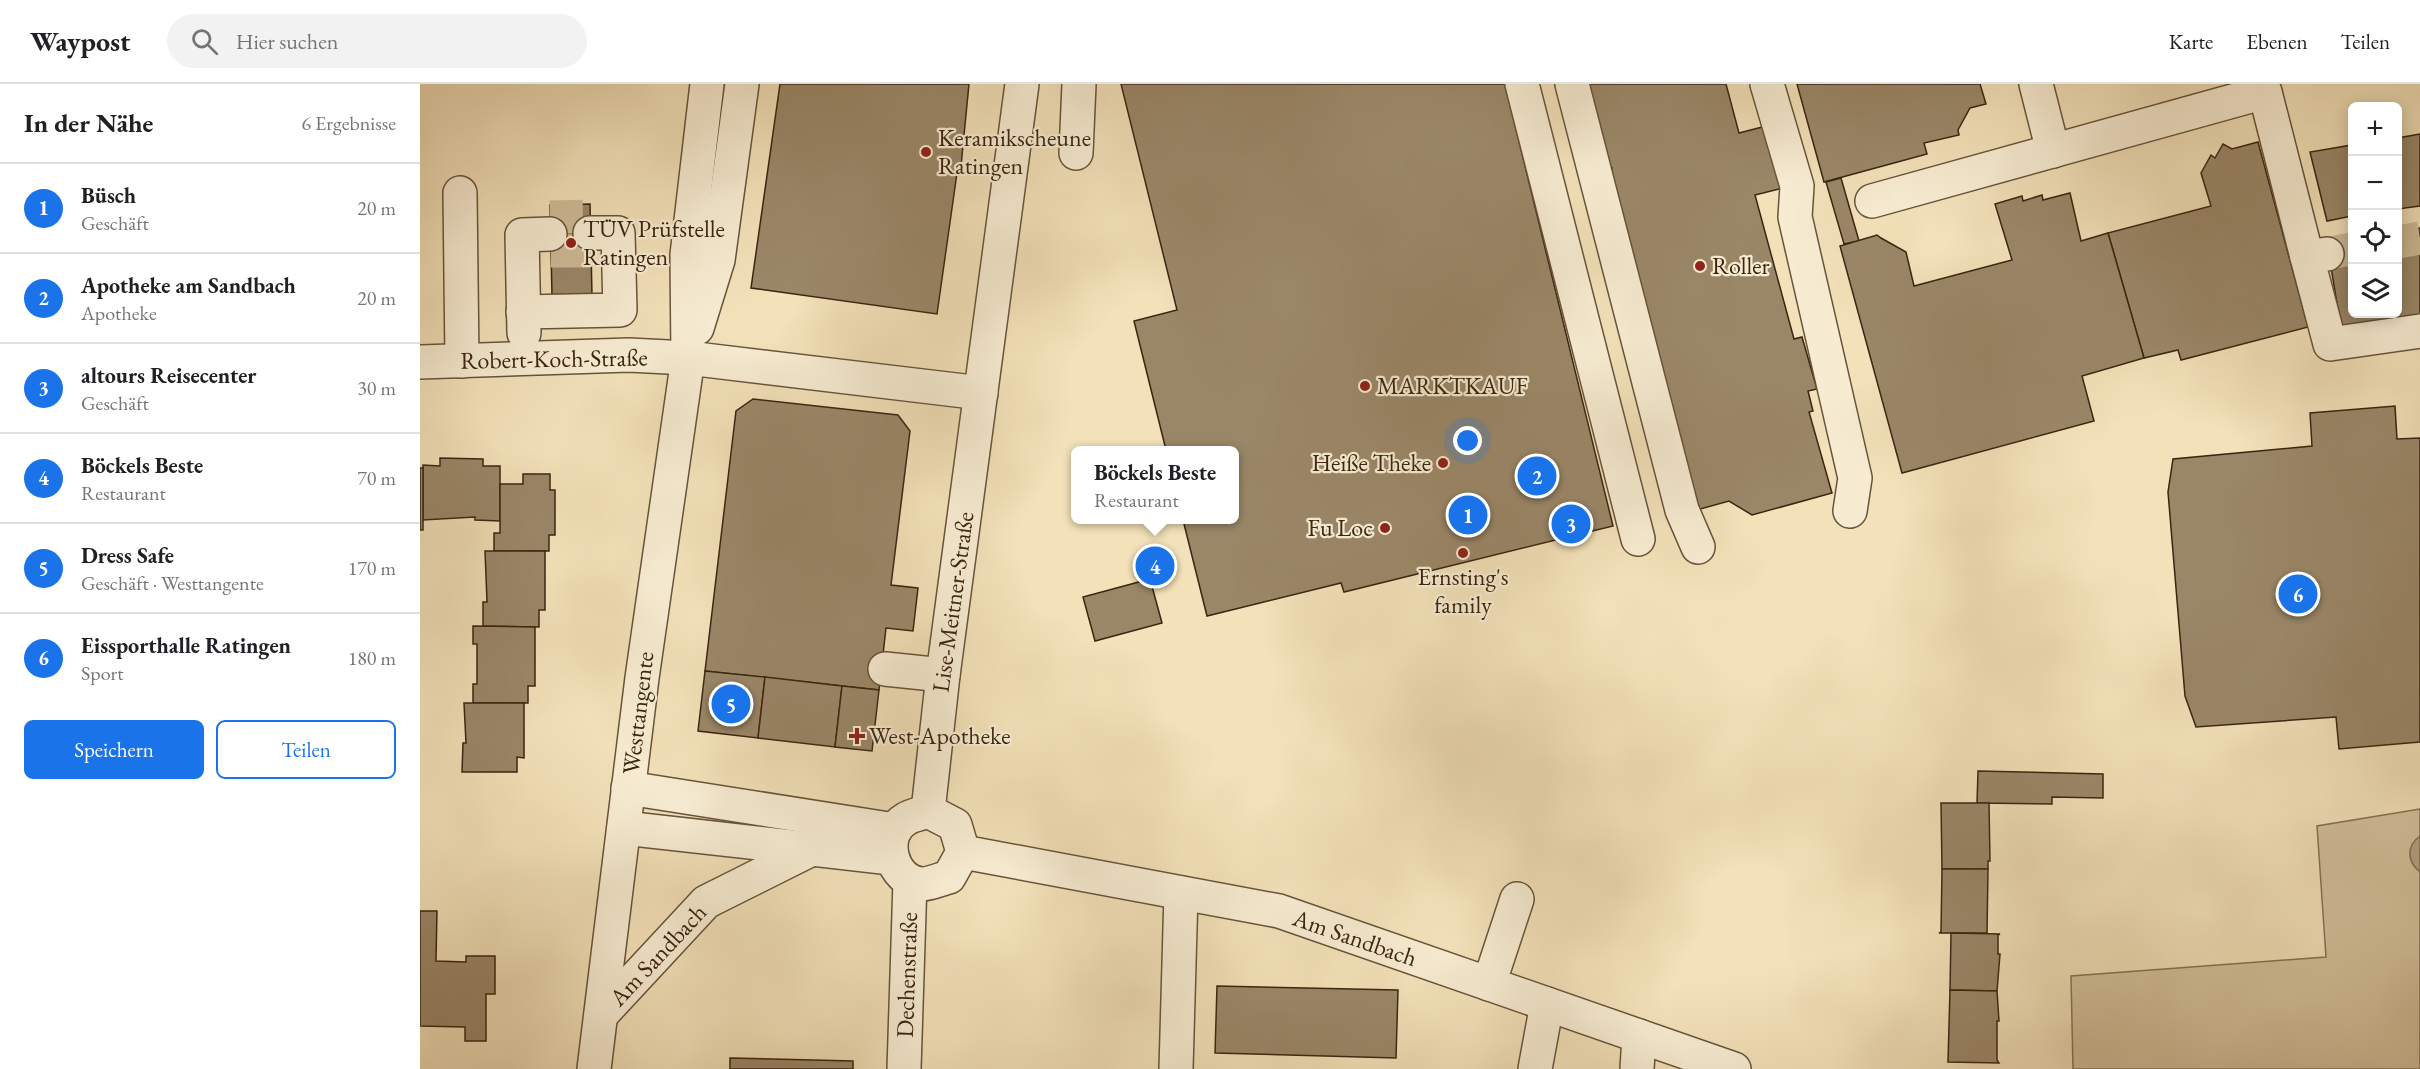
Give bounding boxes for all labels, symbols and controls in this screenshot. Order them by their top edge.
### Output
search box [167,14,587,68]
text: Waypost [30,23,131,59]
icon: search [188,25,221,58]
text: Hier suchen [236,27,338,56]
text: Karte [2169,28,2213,55]
text: Ebenen [2246,28,2307,55]
text: Teilen [2340,28,2390,55]
map controls [2348,102,2402,318]
button: + [2348,102,2402,156]
text: In der Nähe [24,106,153,140]
text: 6 Ergebnisse [301,110,396,136]
place label: Keramikscheune Ratingen [938,122,1091,181]
marker: Keramikscheune Ratingen [919,145,933,159]
button: − [2348,156,2402,210]
text: Büsch [81,181,136,210]
text: 1 [38,195,49,221]
text: 20 m [357,195,396,221]
text: Geschäft [81,210,149,236]
button: locate [2348,210,2402,264]
place label: TÜV Prüfstelle Ratingen [583,213,725,272]
marker: TÜV Prüfstelle Ratingen [564,236,578,250]
place label: Roller [1712,250,1770,281]
marker: Roller [1693,259,1707,273]
button: layers [2348,264,2402,318]
text: Apotheke am Sandbach [81,271,296,300]
text: 2 [38,285,49,311]
text: 20 m [357,285,396,311]
text: Apotheke [81,300,157,326]
street label: Robert-Koch-Straße [460,341,648,376]
text: altours Reisecenter [81,361,256,390]
place label: MARKTKAUF [1377,370,1528,401]
text: 3 [38,375,49,401]
text: 30 m [357,375,396,401]
marker: MARKTKAUF [1358,379,1372,393]
text: Geschäft [81,390,149,416]
your location [1453,426,1482,455]
popup [1071,446,1239,524]
place label: Heiße Theke [1312,447,1431,478]
text: Böckels Beste [81,451,203,480]
pin: 2 [1518,454,1556,498]
marker: Heiße Theke [1436,456,1450,470]
text: Böckels Beste [1094,458,1216,487]
text: 4 [38,465,49,491]
text: 70 m [357,465,396,491]
text: Restaurant [81,480,166,506]
text: Restaurant [1094,487,1179,513]
pin: 1 [1448,492,1488,538]
pin: 3 [1552,502,1590,546]
street label: Lise-Meitner-Straße [924,510,981,694]
place label: Fu Loc [1308,512,1373,543]
marker: Fu Loc [1378,521,1392,535]
text: Dress Safe [81,541,174,570]
pin: 4 [1136,544,1174,588]
marker: Ernsting's family [1456,546,1470,560]
text: 5 [38,555,49,581]
text: 170 m [348,555,396,581]
place label: Ernsting's family [1417,561,1509,620]
text: Geschäft · Westtangente [81,570,264,596]
pin: 6 [2278,572,2318,616]
text: Eissporthalle Ratingen [81,631,291,660]
text: 6 [38,645,49,671]
text: 180 m [348,645,396,671]
street label: Westtangente [615,650,660,776]
text: Sport [81,660,124,686]
pin: 5 [712,682,750,726]
button: Speichern [24,720,204,779]
button: Teilen [216,720,396,779]
place label: West-Apotheke [869,720,1011,751]
marker: West-Apotheke [850,729,864,743]
street label: Am Sandbach [602,897,713,1013]
street label: Am Sandbach [1288,902,1421,973]
street label: Dechenstraße [889,912,924,1038]

